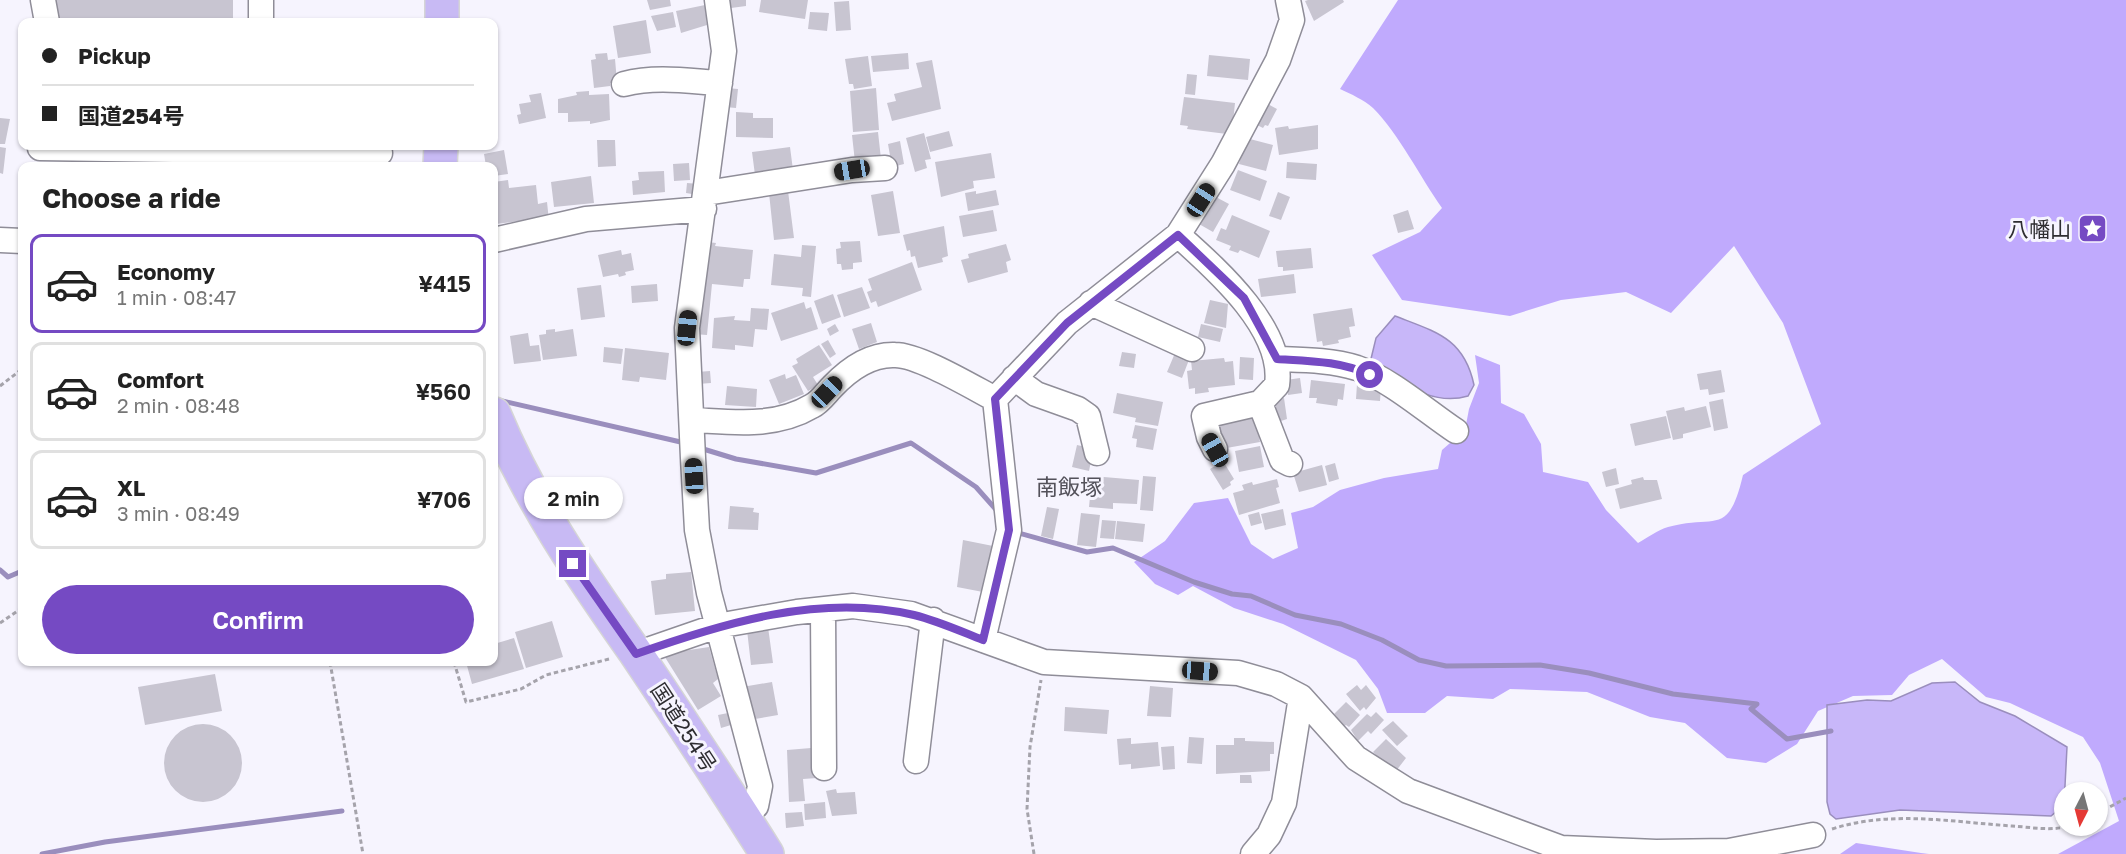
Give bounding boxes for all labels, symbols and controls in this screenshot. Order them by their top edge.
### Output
text: Pickup [78,42,151,69]
text: 国道254号 [78,102,185,129]
car [833,158,871,182]
car [1184,180,1218,220]
text: Choose a ride [42,182,221,214]
place icon: 八幡山 [2076,213,2108,245]
place label: 八幡山 [2008,216,2071,242]
icon: car [45,257,99,311]
text: Economy [117,258,215,285]
text: ¥415 [419,270,471,297]
text: 1 min · 08:47 [117,285,236,309]
car [676,309,698,347]
route start [1356,361,1383,388]
icon: car [45,365,99,419]
text: Comfort [117,366,204,393]
car [808,373,846,411]
text: ¥560 [416,378,471,405]
text: 2 min · 08:48 [117,393,240,417]
car [1198,430,1232,470]
car [684,458,704,494]
icon: car [45,473,99,527]
district label: 南飯塚 [1036,473,1102,500]
text: XL [117,474,145,501]
callout: 2 min [524,477,622,519]
text: ¥706 [417,486,471,513]
text: 2 min [548,486,600,510]
text: 3 min · 08:49 [117,501,240,525]
route end [559,550,586,577]
button: Confirm [42,585,474,654]
car [1181,661,1219,681]
street label: 国道254号 [646,678,722,776]
north arrow [2054,782,2108,836]
map controls [2054,782,2108,836]

